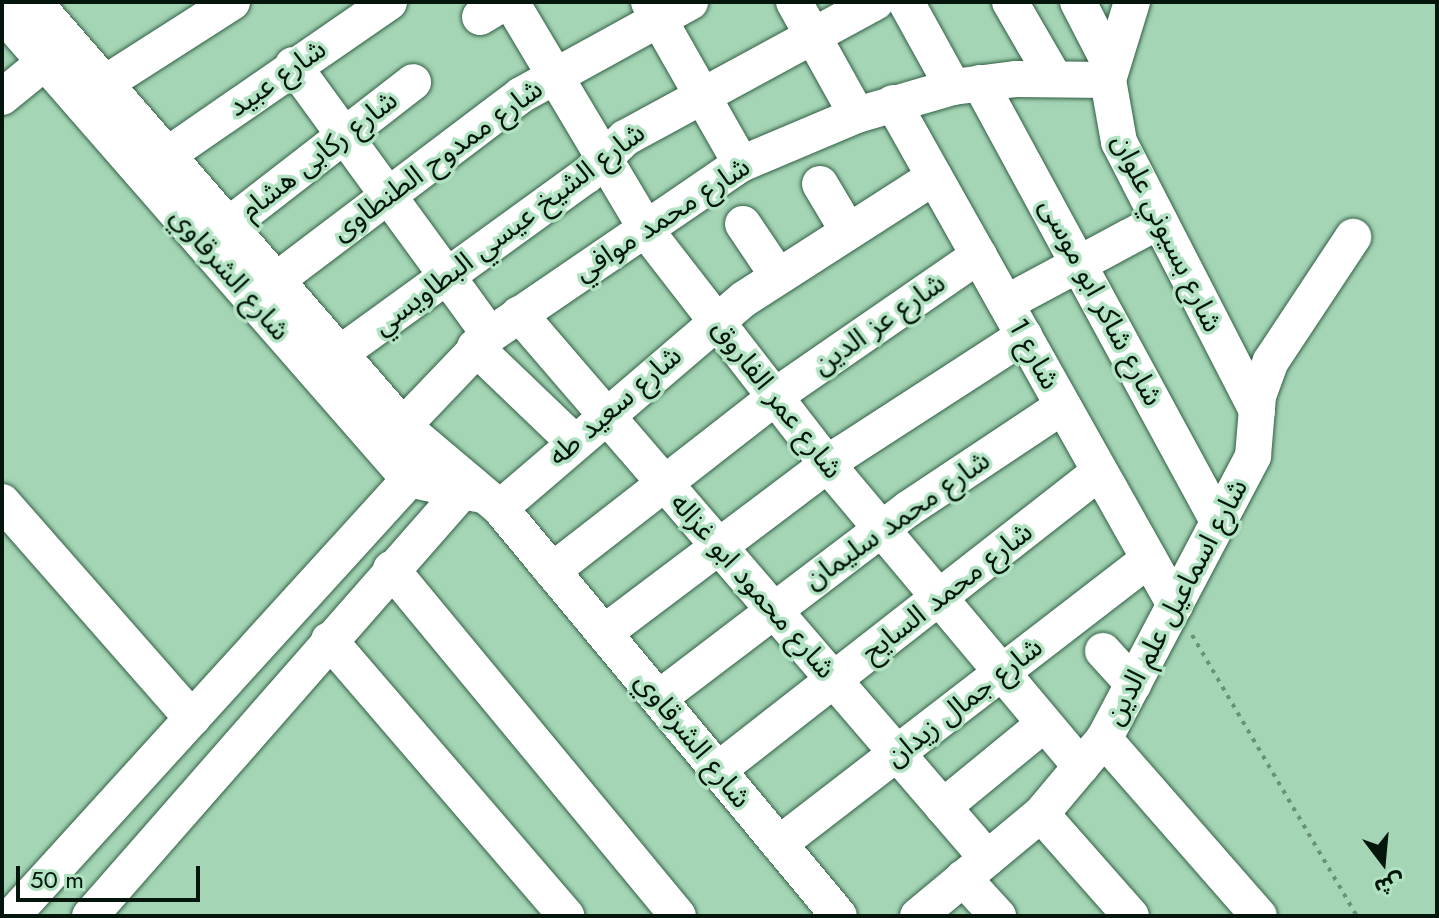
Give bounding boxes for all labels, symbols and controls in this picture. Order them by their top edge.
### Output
street label: شارع عبيد [221,32,333,124]
street label: شارع ممدوح الطنطاوى [325,72,549,248]
street label: شارع ركابى هشام [234,83,404,227]
street label: شارع الشيخ عيسي البطاويسي [366,116,652,342]
street label: شارع بسيوني علوان [1105,129,1229,337]
street label: شارع محمد موافي [568,150,756,288]
street label: شارع شاكر ابو موسى [1032,192,1170,412]
street label: شارع الشرقاوي [163,201,297,347]
street label: شارع عز الدين [806,266,952,382]
street label: شارع عمر الفاروق [704,313,850,485]
street label: شارع 1 [1001,313,1067,395]
street label: شارع سعيد طه [541,339,689,473]
street label: شارع محمد سليمان [798,443,996,597]
street label: شارع اسماعيل علم الدين [1097,473,1255,731]
street label: شارع محمود ابو غزاله [663,486,843,686]
street label: شارع محمد السايح [855,515,1039,669]
street label: شارع جمال زيدان [879,630,1049,774]
street label: شارع الشرقاوي [628,665,758,815]
north arrow [1343,822,1423,902]
scale bar [20,850,204,900]
text: 50 m [30,862,84,897]
text: ش [1371,866,1409,905]

